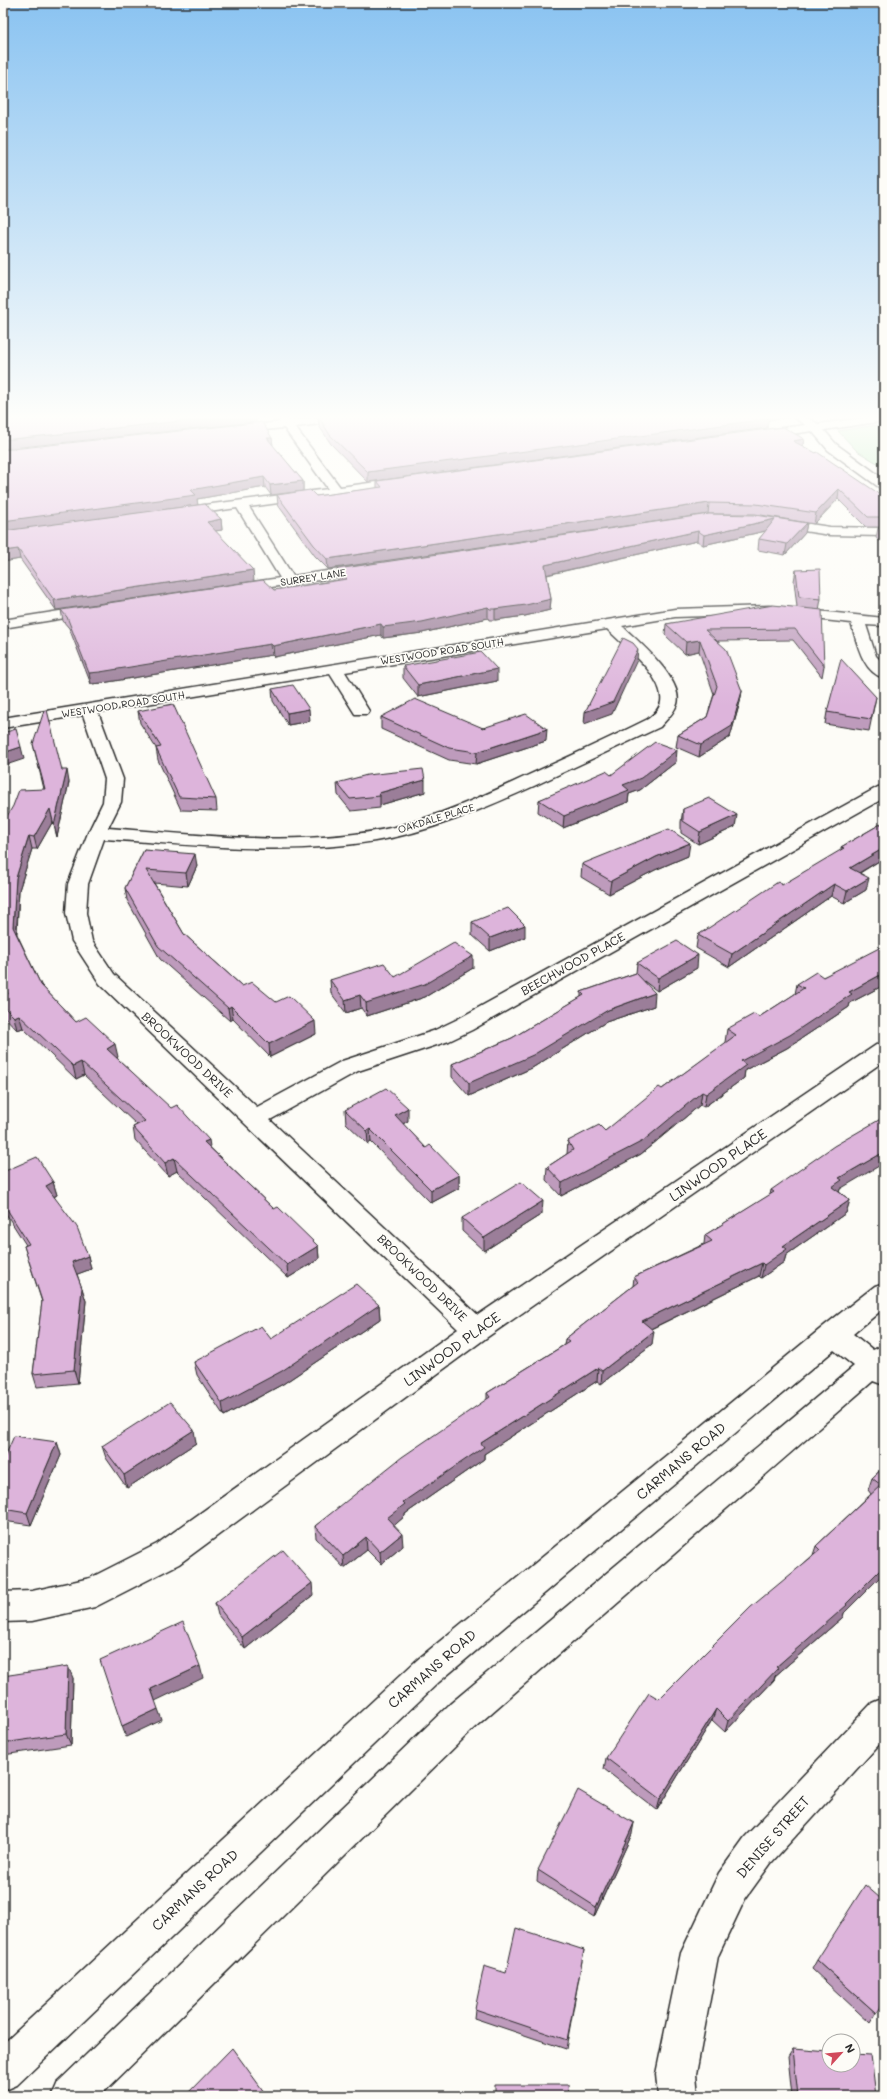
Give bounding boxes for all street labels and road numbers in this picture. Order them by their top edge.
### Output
street label: SURREY LANE [279,565,347,589]
street label: WESTWOOD ROAD SOUTH [379,634,505,668]
street label: WESTWOOD ROAD SOUTH [60,687,186,721]
street label: OAKDALE PLACE [396,800,476,836]
street label: BEECHWOOD PLACE [518,928,627,998]
street label: BROOKWOOD DRIVE [139,1008,237,1101]
street label: LINWOOD PLACE [665,1124,770,1205]
street label: BROOKWOOD DRIVE [374,1230,471,1324]
street label: LINWOOD PLACE [400,1307,504,1390]
street label: CARMANS ROAD [632,1417,730,1504]
street label: CARMANS ROAD [383,1625,480,1712]
street label: DENISE STREET [732,1791,814,1882]
street label: CARMANS ROAD [147,1845,242,1935]

